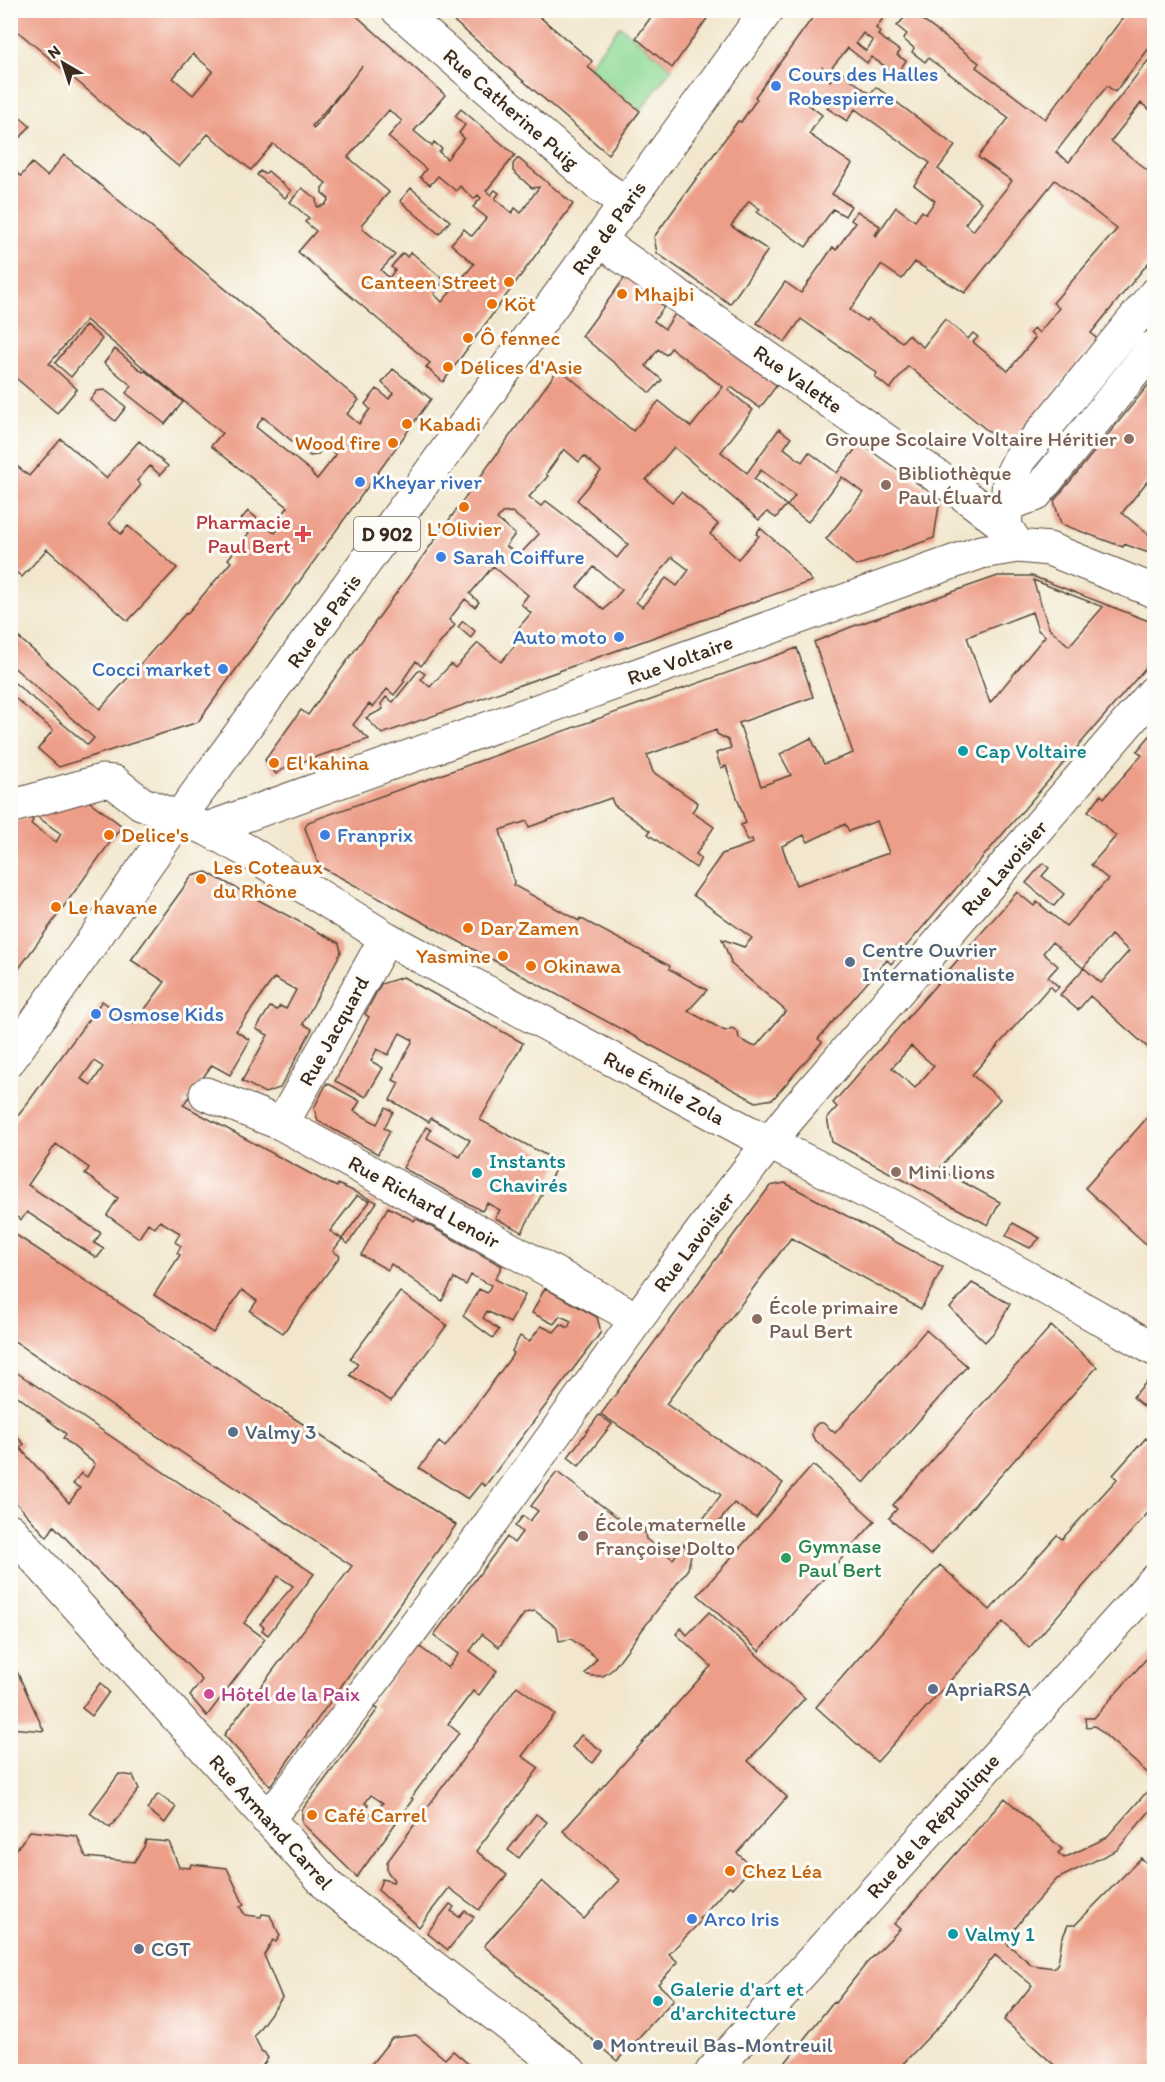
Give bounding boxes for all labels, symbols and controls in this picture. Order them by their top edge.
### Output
north arrow [33,33,93,93]
text: N [44,41,64,63]
street label: Rue Catherine Puig [438,43,585,175]
place label: Cours des Halles Robespierre [788,61,938,110]
marker: Cours des Halles Robespierre [769,79,783,93]
street label: Rue de Paris [566,176,651,280]
place label: Canteen Street [361,269,497,294]
marker: Canteen Street [502,275,516,289]
place label: Mhajbi [634,281,694,306]
marker: Mhajbi [615,287,629,301]
place label: Köt [504,291,536,316]
marker: Köt [485,297,499,311]
place label: Ô fennec [480,325,560,350]
marker: Ô fennec [461,331,475,345]
street label: Rue Valette [749,339,848,418]
place label: Délices d'Asie [460,354,583,379]
marker: Délices d'Asie [441,360,455,374]
place label: Kabadi [419,411,481,436]
marker: Kabadi [400,417,414,431]
place label: Groupe Scolaire Voltaire Héritier [825,426,1117,451]
place label: Wood fire [295,430,381,455]
marker: Groupe Scolaire Voltaire Héritier [1122,432,1136,446]
marker: Wood fire [386,436,400,450]
place label: Bibliothèque Paul Éluard [898,460,1011,509]
place label: Kheyar river [372,469,482,494]
marker: Kheyar river [353,475,367,489]
marker: Bibliothèque Paul Éluard [879,478,893,492]
marker: L'Olivier [457,500,471,514]
place label: Pharmacie Paul Bert [196,509,291,558]
place label: L'Olivier [427,516,502,541]
road number: D 902 [354,517,420,551]
marker: Pharmacie Paul Bert [296,527,310,541]
place label: Sarah Coiffure [453,544,585,569]
marker: Sarah Coiffure [434,550,448,564]
street label: Rue de Paris [281,569,366,673]
place label: Auto moto [513,624,607,649]
street label: Rue Voltaire [624,629,736,690]
marker: Auto moto [612,630,626,644]
place label: Cocci market [92,656,211,681]
marker: Cocci market [216,662,230,676]
place label: Cap Voltaire [975,738,1087,763]
marker: Cap Voltaire [956,744,970,758]
place label: El kahina [286,750,369,775]
marker: El kahina [267,756,281,770]
street label: Rue Lavoisier [955,814,1053,921]
place label: Delice's [121,822,189,847]
place label: Franprix [337,822,413,847]
marker: Delice's [102,828,116,842]
marker: Franprix [318,828,332,842]
place label: Les Coteaux du Rhône [213,854,323,903]
marker: Les Coteaux du Rhône [194,872,208,886]
place label: Le havane [68,894,158,919]
marker: Le havane [49,900,63,914]
place label: Dar Zamen [480,915,579,940]
marker: Dar Zamen [461,921,475,935]
place label: Centre Ouvrier Internationaliste [862,937,1015,986]
place label: Yasmine [416,943,491,968]
marker: Yasmine [496,949,510,963]
place label: Okinawa [543,953,621,978]
marker: Centre Ouvrier Internationaliste [843,955,857,969]
marker: Okinawa [524,959,538,973]
street label: Rue Jacquard [293,971,374,1090]
place label: Osmose Kids [108,1001,224,1026]
marker: Osmose Kids [89,1007,103,1021]
street label: Rue Émile Zola [599,1045,729,1130]
place label: Instants Chavirés [489,1148,568,1197]
street label: Rue Richard Lenoir [344,1149,505,1254]
place label: Mini lions [908,1159,995,1184]
marker: Mini lions [889,1165,903,1179]
marker: Instants Chavirés [470,1166,484,1180]
street label: Rue Lavoisier [648,1186,740,1297]
place label: École primaire Paul Bert [769,1294,898,1343]
marker: École primaire Paul Bert [750,1312,764,1326]
place label: Valmy 3 [245,1419,316,1444]
marker: Valmy 3 [226,1425,240,1439]
place label: École maternelle Françoise Dolto [595,1511,746,1560]
marker: École maternelle Françoise Dolto [576,1529,590,1543]
place label: Gymnase Paul Bert [798,1533,882,1582]
marker: Gymnase Paul Bert [779,1551,793,1565]
place label: ApriaRSA [945,1676,1032,1701]
place label: Hôtel de la Paix [221,1681,360,1706]
marker: ApriaRSA [926,1682,940,1696]
marker: Hôtel de la Paix [202,1687,216,1701]
street label: Rue de la République [861,1748,1004,1903]
street label: Rue Armand Carrel [204,1749,339,1895]
place label: Café Carrel [324,1802,427,1827]
marker: Café Carrel [305,1808,319,1822]
place label: Chez Léa [742,1858,822,1883]
marker: Chez Léa [723,1864,737,1878]
place label: Arco Iris [704,1906,779,1931]
marker: Arco Iris [685,1912,699,1926]
place label: Valmy 1 [965,1921,1035,1946]
marker: Valmy 1 [946,1927,960,1941]
place label: CGT [151,1936,191,1961]
marker: CGT [132,1942,146,1956]
place label: Galerie d'art et d'architecture [670,1976,804,2025]
marker: Galerie d'art et d'architecture [651,1994,665,2008]
place label: Montreuil Bas-Montreuil [610,2032,833,2057]
marker: Montreuil Bas-Montreuil [591,2038,605,2052]

